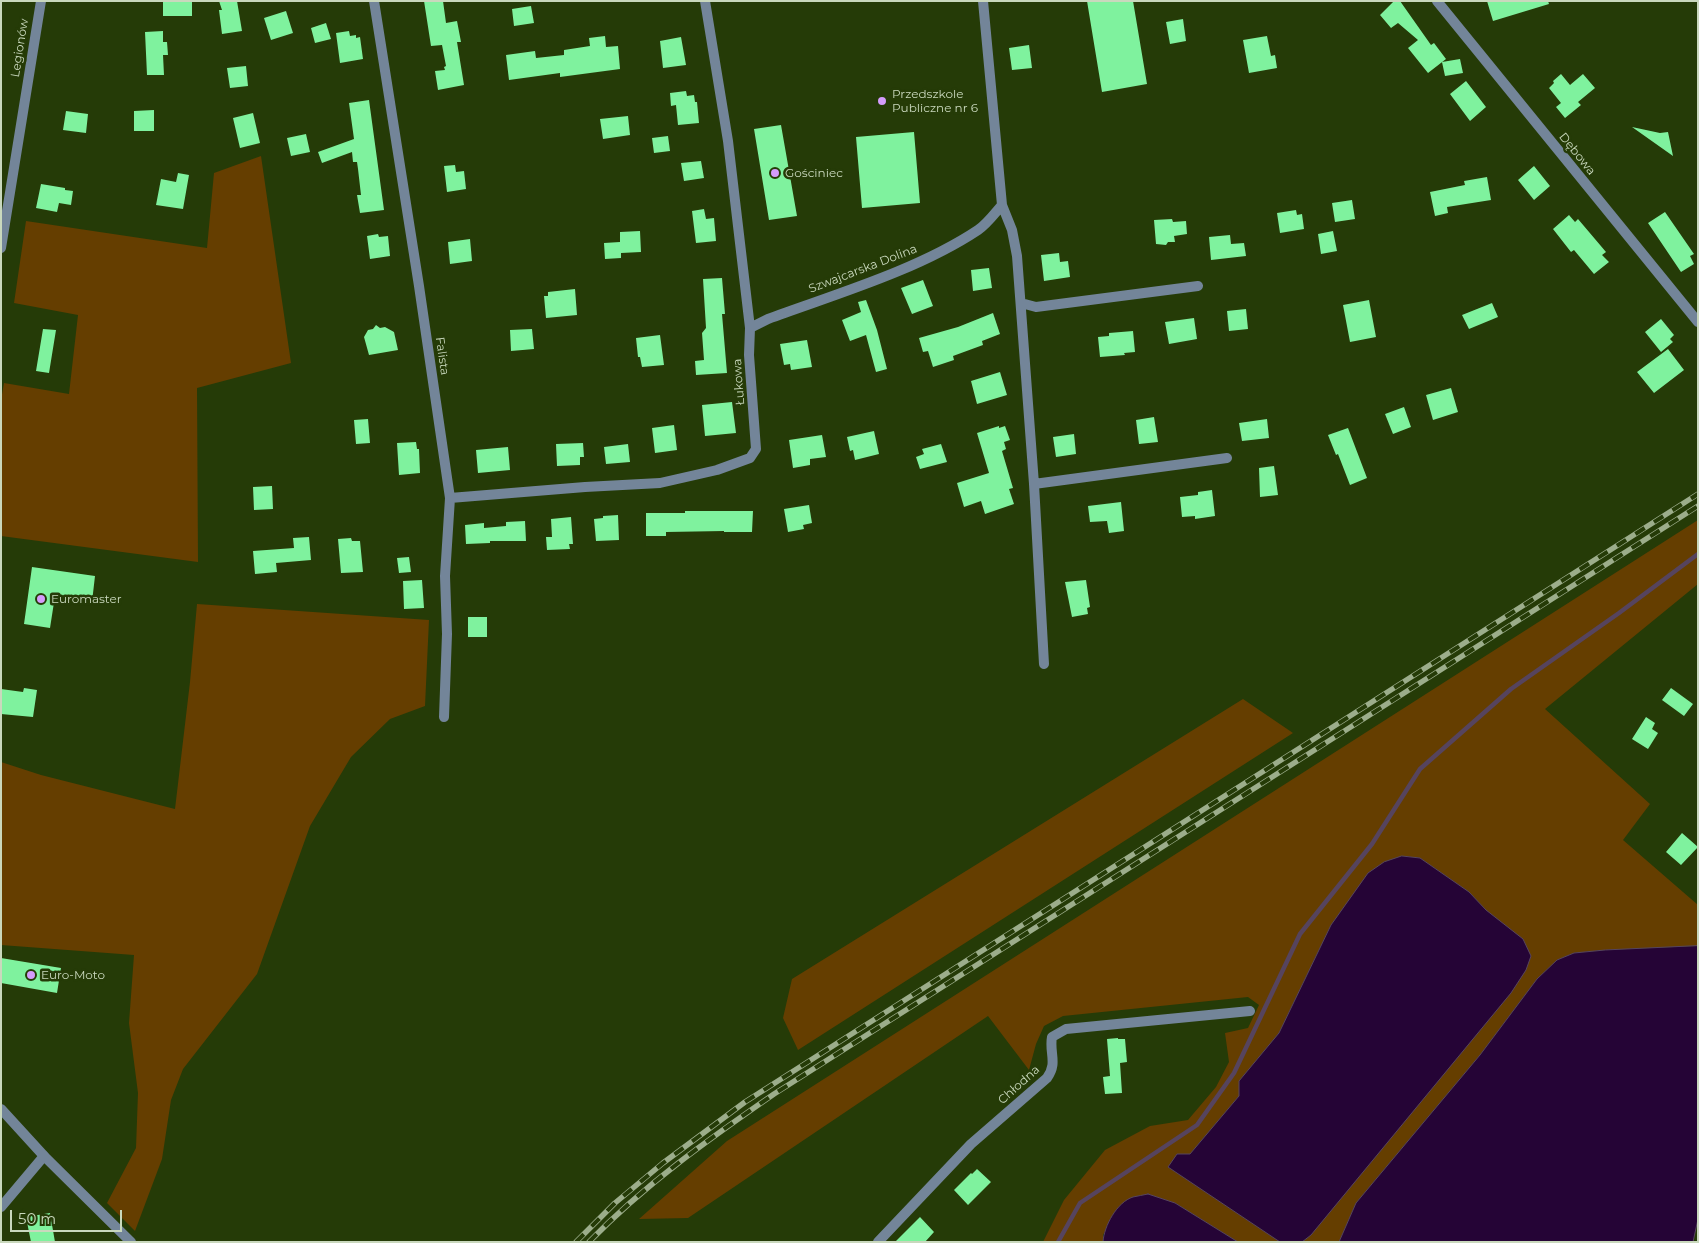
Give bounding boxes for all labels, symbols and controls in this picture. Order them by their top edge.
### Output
street label: Legionów [8,18,32,78]
place label: Przedszkole Publiczne nr 6 [892,87,978,115]
marker: Przedszkole Publiczne nr 6 [876,95,888,107]
street label: Dębowa [1556,130,1598,178]
place label: Gościniec [785,166,843,180]
marker: Gościniec [769,167,781,179]
street label: Szwajcarska Dolina [807,242,919,296]
street label: Falista [432,336,452,376]
street label: Łukowa [730,358,748,406]
place label: Euromaster [51,592,122,606]
marker: Euromaster [35,593,47,605]
place label: Euro-Moto [41,968,105,982]
marker: Euro-Moto [25,969,37,981]
street label: Chłodna [995,1063,1043,1107]
scale bar [12,1200,125,1232]
text: 50 m [18,1209,56,1228]

